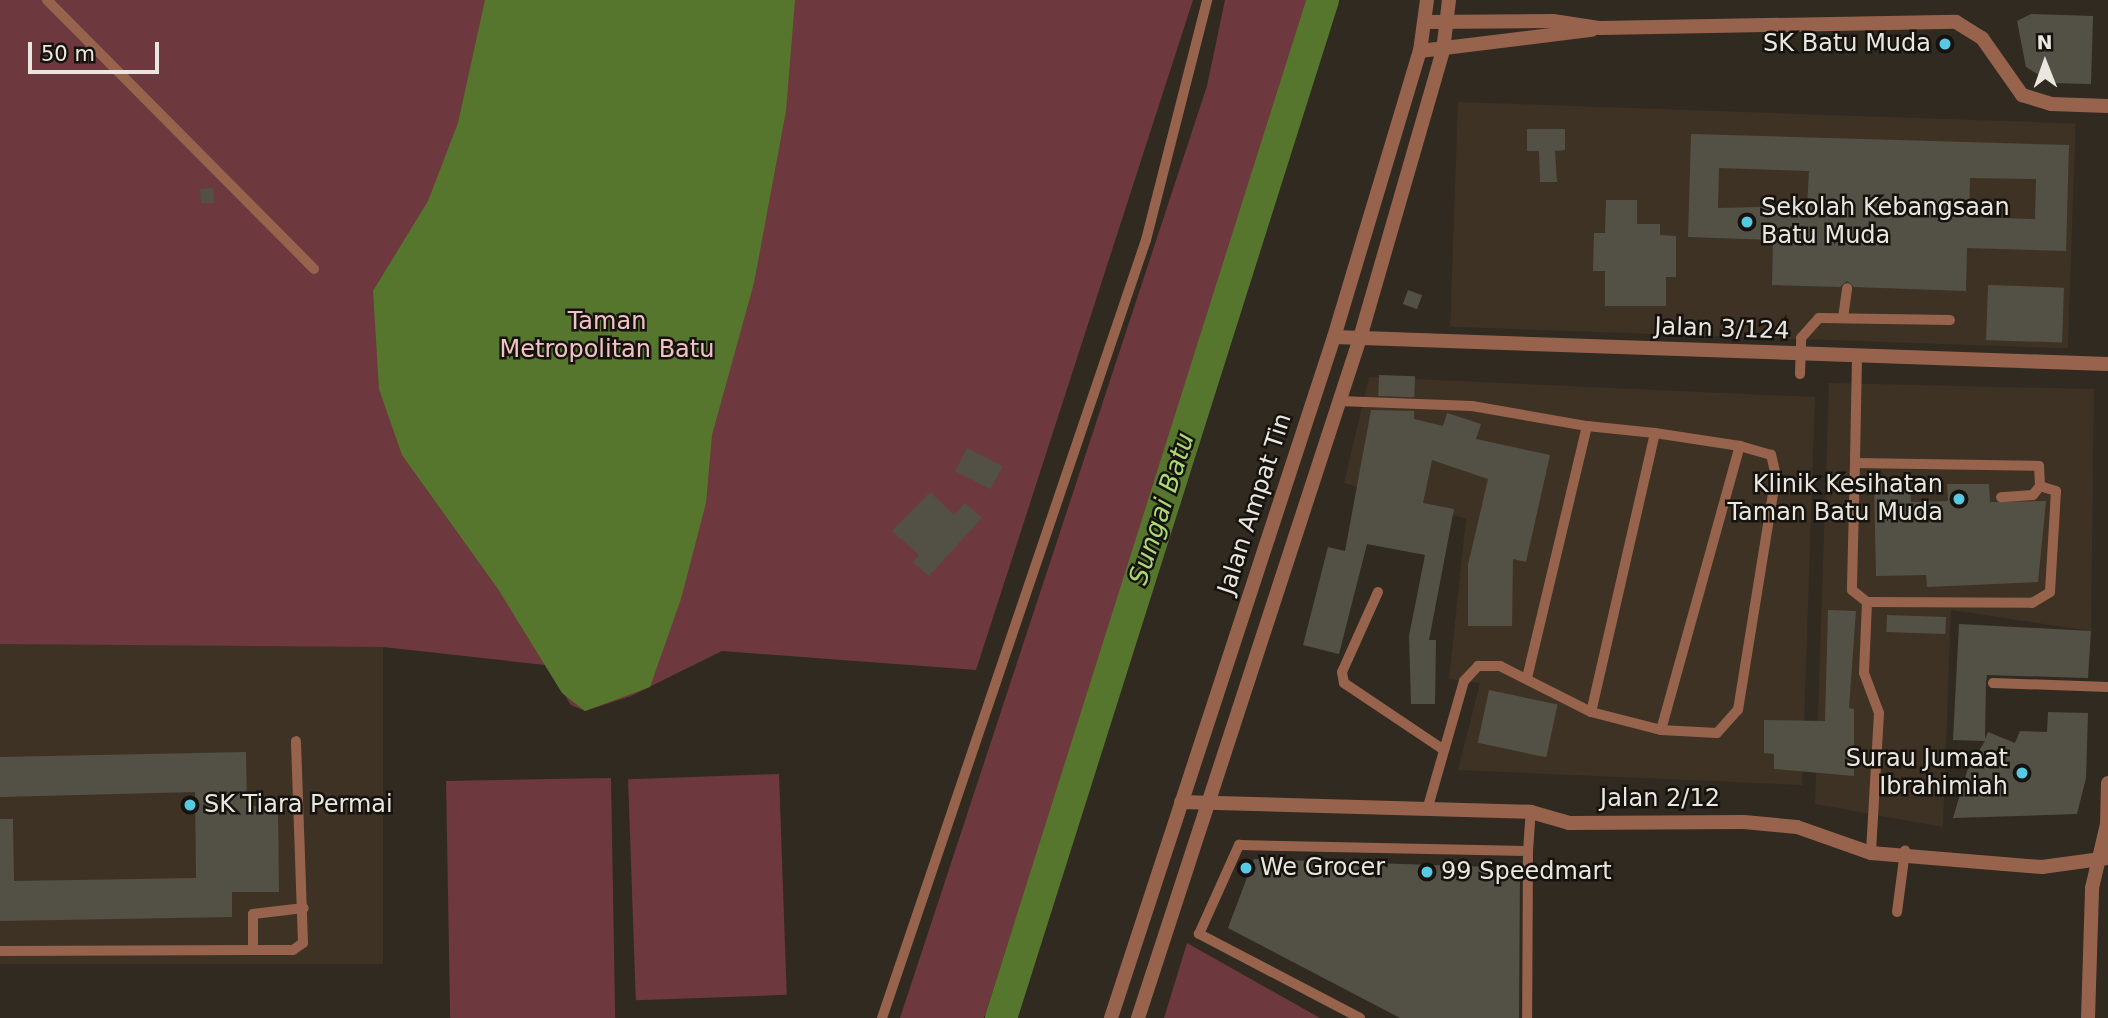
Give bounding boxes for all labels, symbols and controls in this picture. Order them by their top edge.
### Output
scale bar [32,28,163,72]
north arrow [2010,28,2080,98]
place label: SK Batu Muda [1763,30,1931,58]
text: N [2036,31,2053,53]
marker: SK Batu Muda [1937,36,1953,52]
text: 50 m [41,42,95,66]
place label: Sekolah Kebangsaan Batu Muda [1761,194,2010,250]
marker: Sekolah Kebangsaan Batu Muda [1739,214,1755,230]
park label: Taman Metropolitan Batu [500,308,714,364]
street label: Jalan 3/124 [1654,312,1790,346]
street label: Jalan Ampat Tin [1212,410,1298,598]
water label: Sungai Batu [1123,429,1201,589]
place label: Klinik Kesihatan Taman Batu Muda [1727,471,1943,527]
marker: Klinik Kesihatan Taman Batu Muda [1949,489,1969,509]
place label: Surau Jumaat Ibrahimiah [1846,745,2008,801]
marker: Surau Jumaat Ibrahimiah [2014,765,2030,781]
street label: Jalan 2/12 [1600,785,1720,813]
place label: SK Tiara Permai [204,791,393,819]
marker: SK Tiara Permai [182,797,198,813]
place label: We Grocer [1260,854,1385,882]
place label: 99 Speedmart [1441,858,1612,886]
marker: We Grocer [1238,860,1254,876]
marker: 99 Speedmart [1419,864,1435,880]

